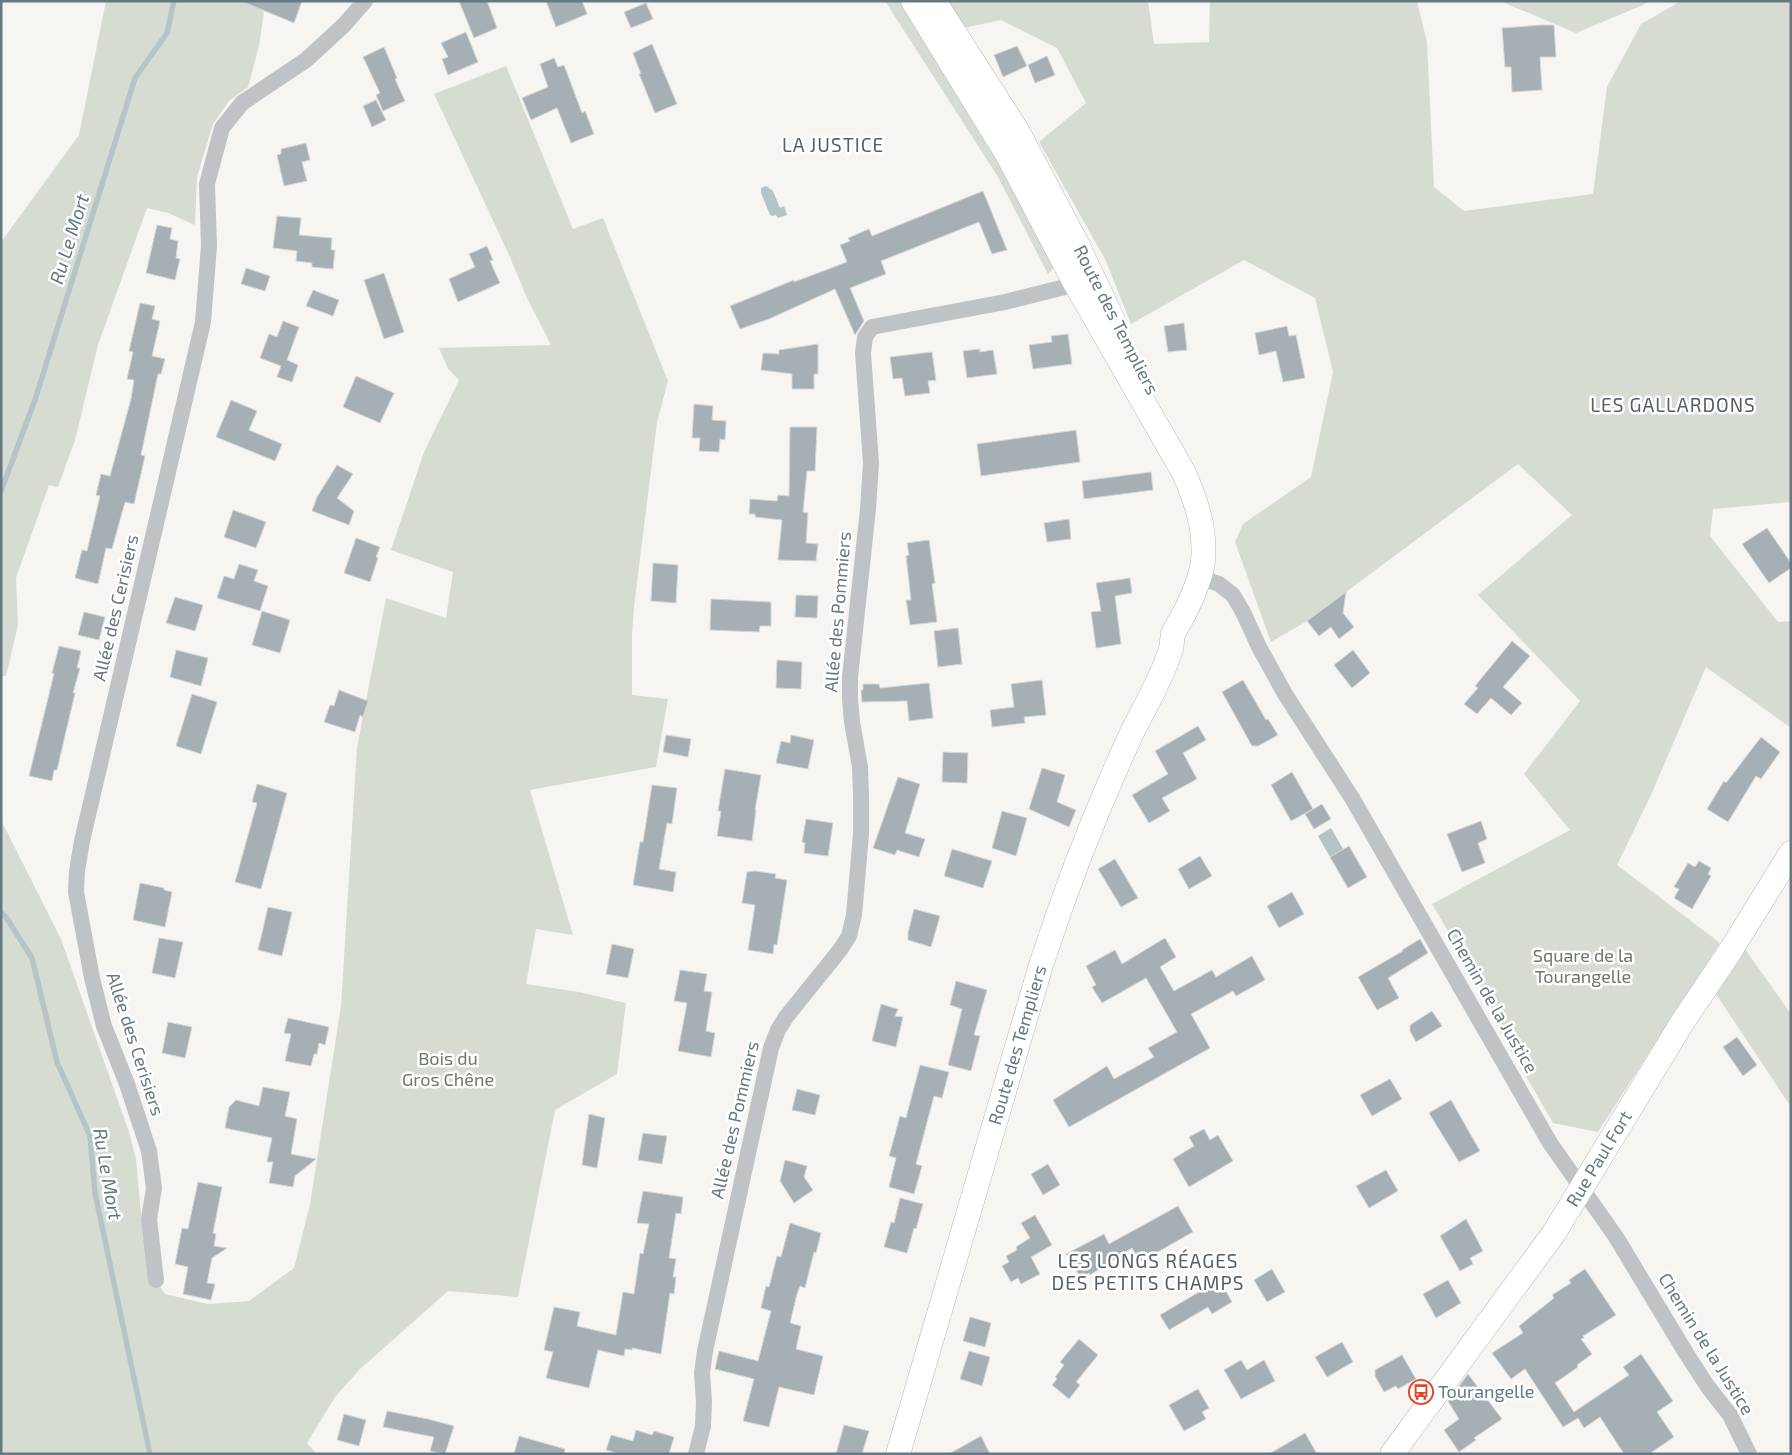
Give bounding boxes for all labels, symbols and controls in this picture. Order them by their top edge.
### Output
district label: LA JUSTICE [782,133,884,156]
water label: Ru Le Mort [44,190,93,287]
street label: Route des Templiers [1070,241,1164,398]
district label: LES GALLARDONS [1590,393,1756,416]
street label: Allée des Pommiers [819,531,855,693]
street label: Allée des Cerisiers [87,532,143,683]
street label: Chemin de la Justice [1443,924,1543,1077]
park label: Square de la Tourangelle [1533,944,1633,987]
street label: Route des Templiers [983,963,1050,1127]
street label: Allée des Cerisiers [102,969,170,1118]
street label: Allée des Pommiers [705,1039,763,1201]
park label: Bois du Gros Chêne [402,1047,494,1090]
street label: Rue Paul Fort [1561,1106,1636,1210]
water label: Ru Le Mort [89,1126,128,1222]
district label: LES LONGS RÉAGES DES PETITS CHAMPS [1052,1249,1244,1294]
street label: Chemin de la Justice [1654,1268,1759,1418]
bus stop icon: Tourangelle [1408,1379,1434,1405]
place label: Tourangelle [1438,1380,1534,1402]

